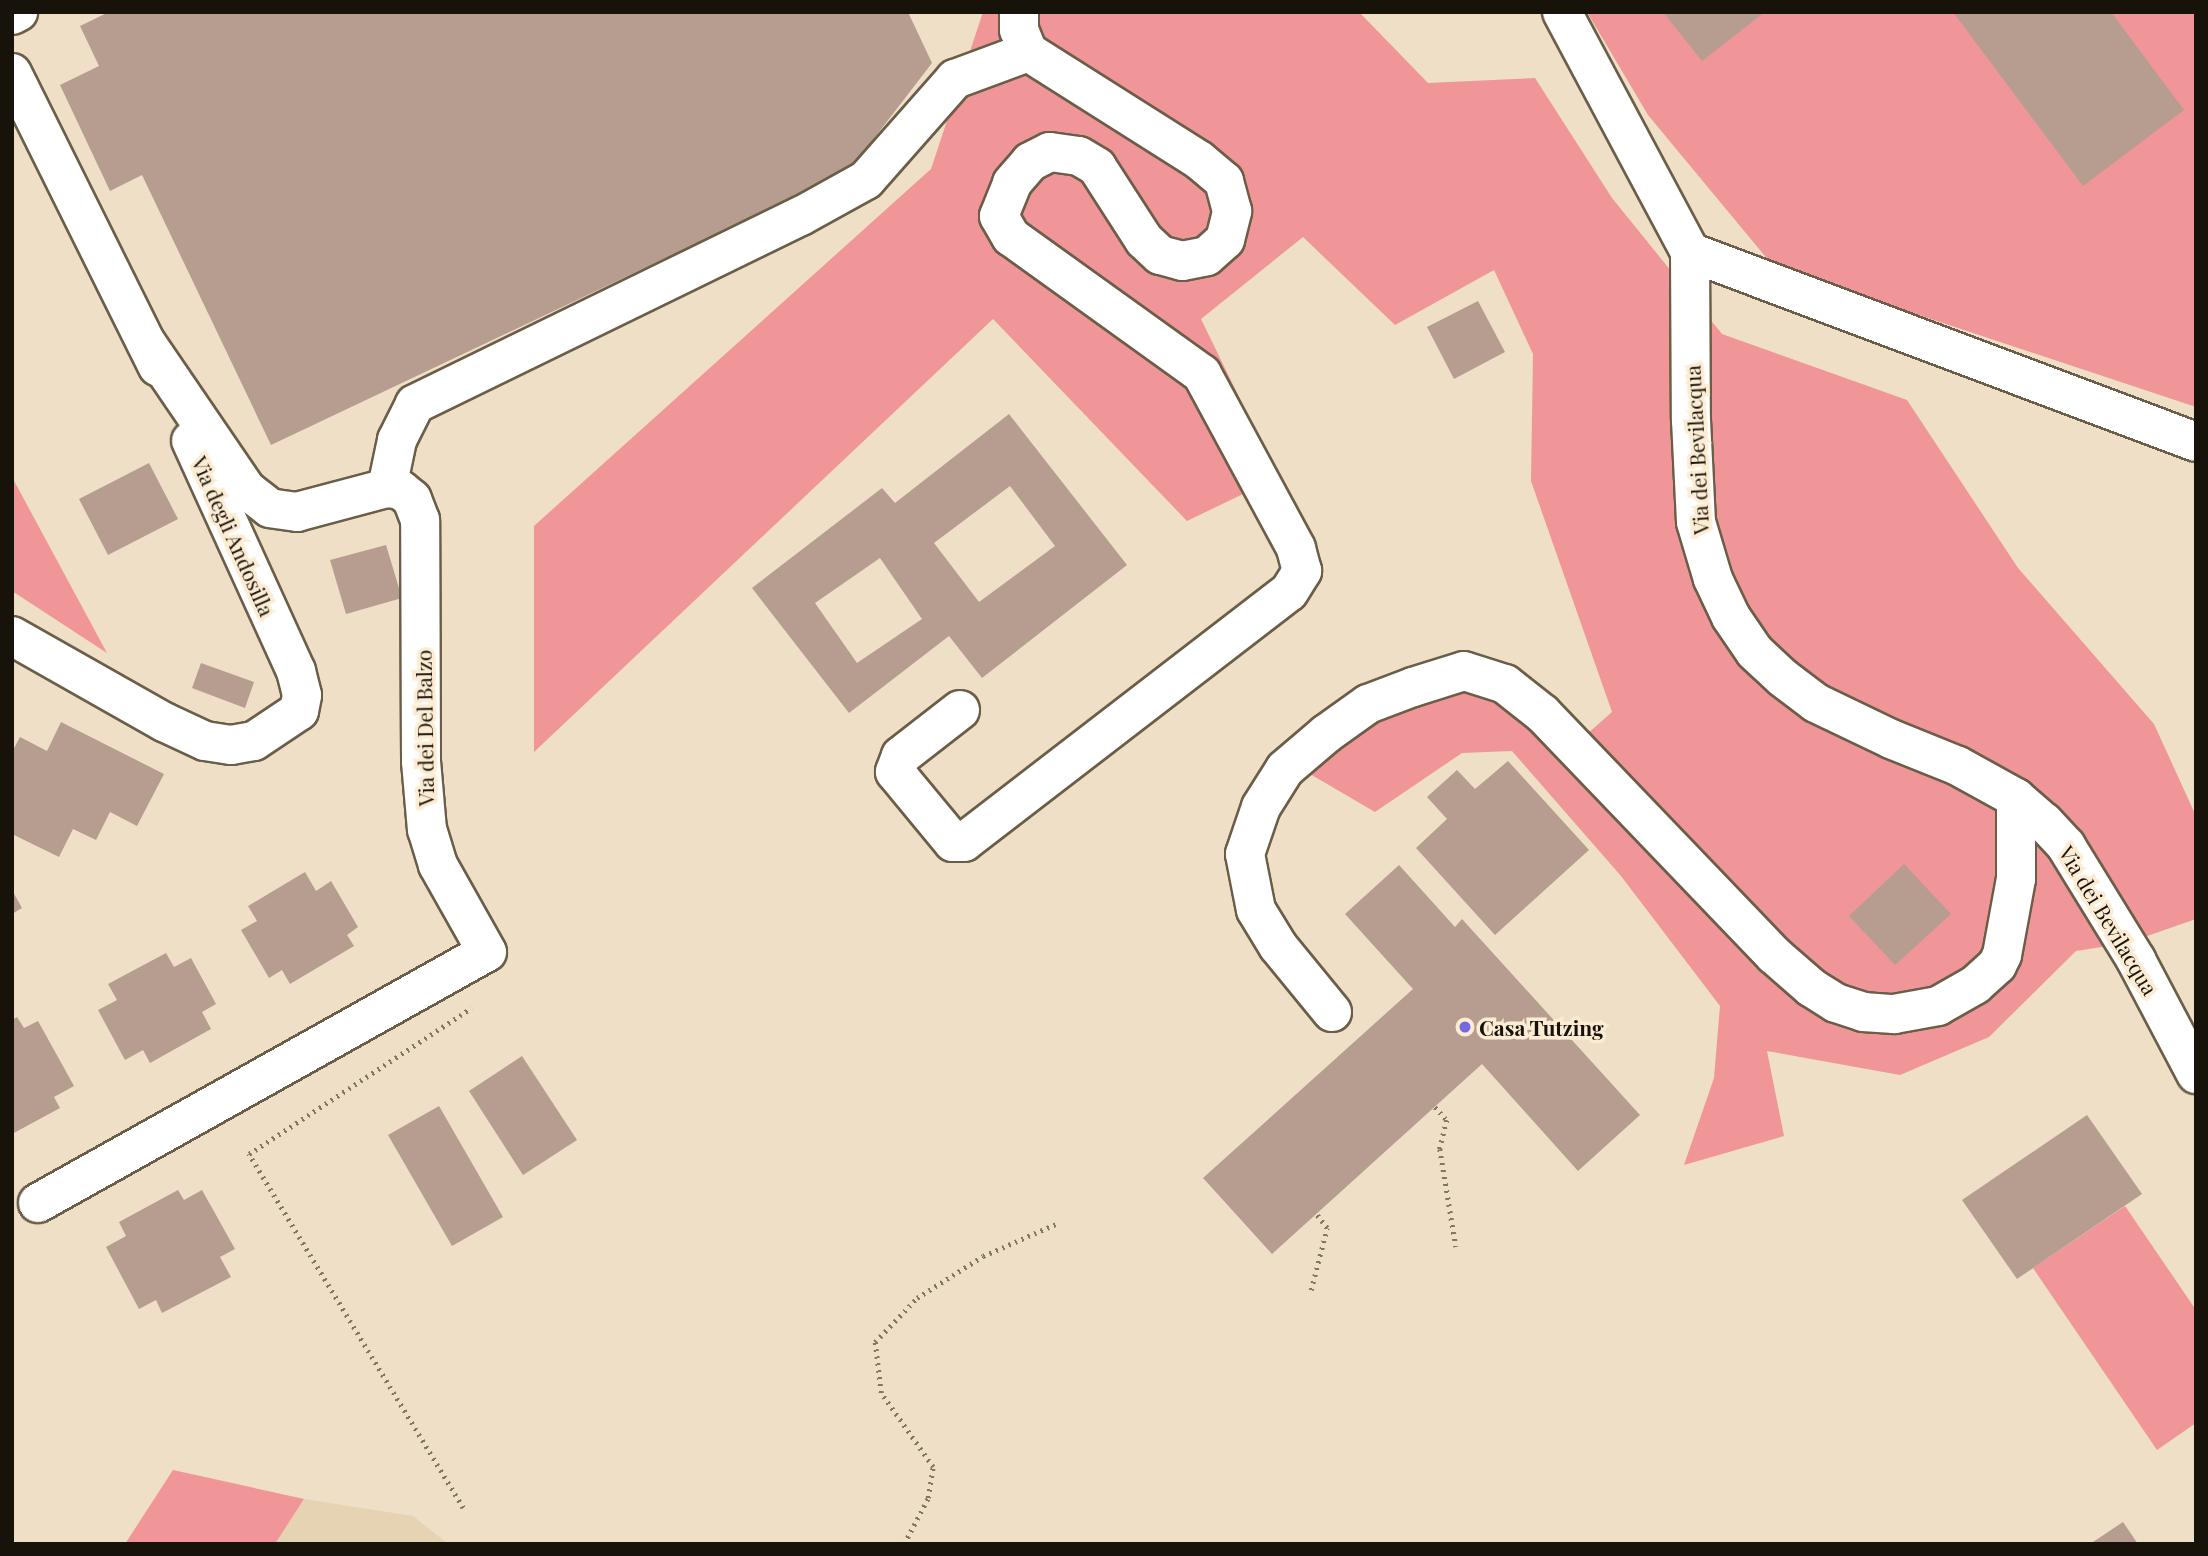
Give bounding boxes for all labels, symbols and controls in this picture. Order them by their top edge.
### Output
street label: Via dei Bevilacqua [1679,365,1713,535]
street label: Via degli Andosilla [187,452,281,620]
street label: Via dei Del Balzo [410,649,438,807]
street label: Via dei Bevilacqua [2054,841,2164,999]
place label: Casa Tutzing [1479,1014,1604,1040]
marker: Casa Tutzing [1457,1019,1473,1035]

